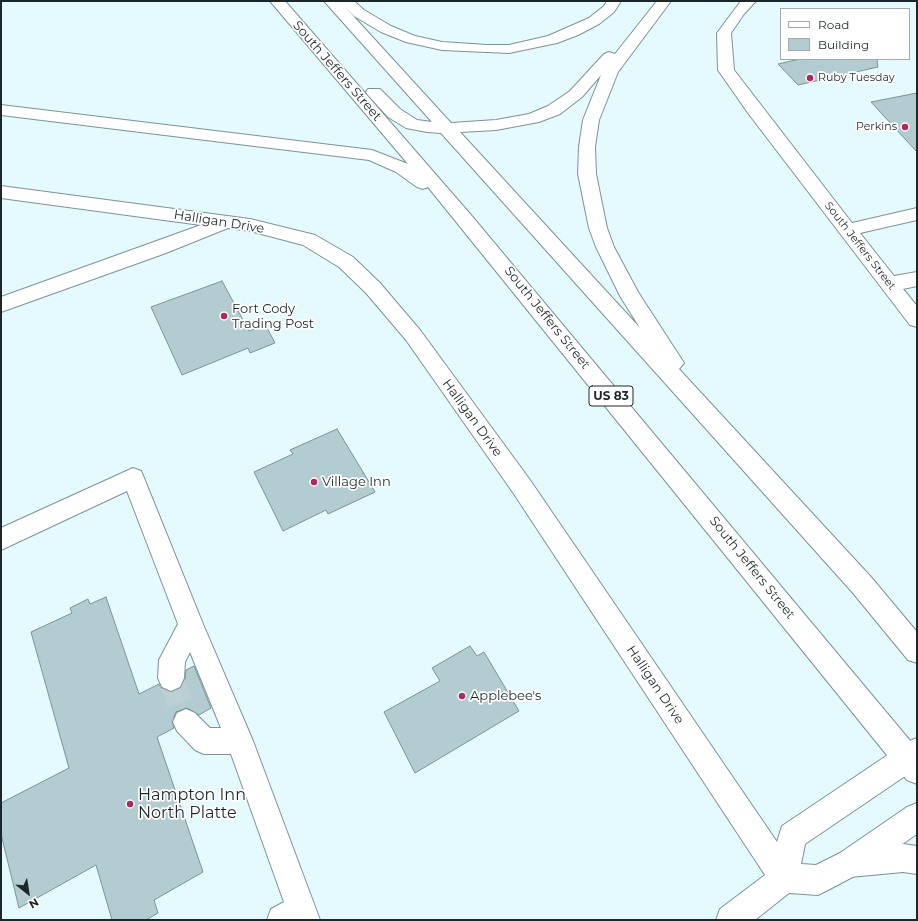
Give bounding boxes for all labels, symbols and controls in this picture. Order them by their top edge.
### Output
legend [780,8,910,60]
text: Road [818,17,849,32]
street label: South Jeffers Street [289,18,385,124]
text: Building [818,37,869,52]
place label: Ruby Tuesday [818,71,895,85]
marker: Ruby Tuesday [805,73,815,83]
place label: Perkins [856,120,897,134]
marker: Perkins [900,122,910,132]
street label: South Jeffers Street [822,199,898,293]
street label: Halligan Drive [173,207,265,237]
street label: South Jeffers Street [501,264,593,372]
place label: Fort Cody Trading Post [232,301,314,332]
marker: Fort Cody Trading Post [219,311,229,321]
street label: Halligan Drive [439,376,505,460]
road number: US 83 [589,386,633,406]
place label: Village Inn [322,474,391,490]
marker: Village Inn [309,477,319,487]
street label: South Jeffers Street [706,514,798,622]
street label: Halligan Drive [623,643,687,727]
place label: Applebee's [470,688,541,704]
marker: Applebee's [457,691,467,701]
place label: Hampton Inn North Platte [138,785,246,823]
marker: Hampton Inn North Platte [125,799,135,809]
north arrow [8,873,48,913]
text: N [27,895,41,912]

